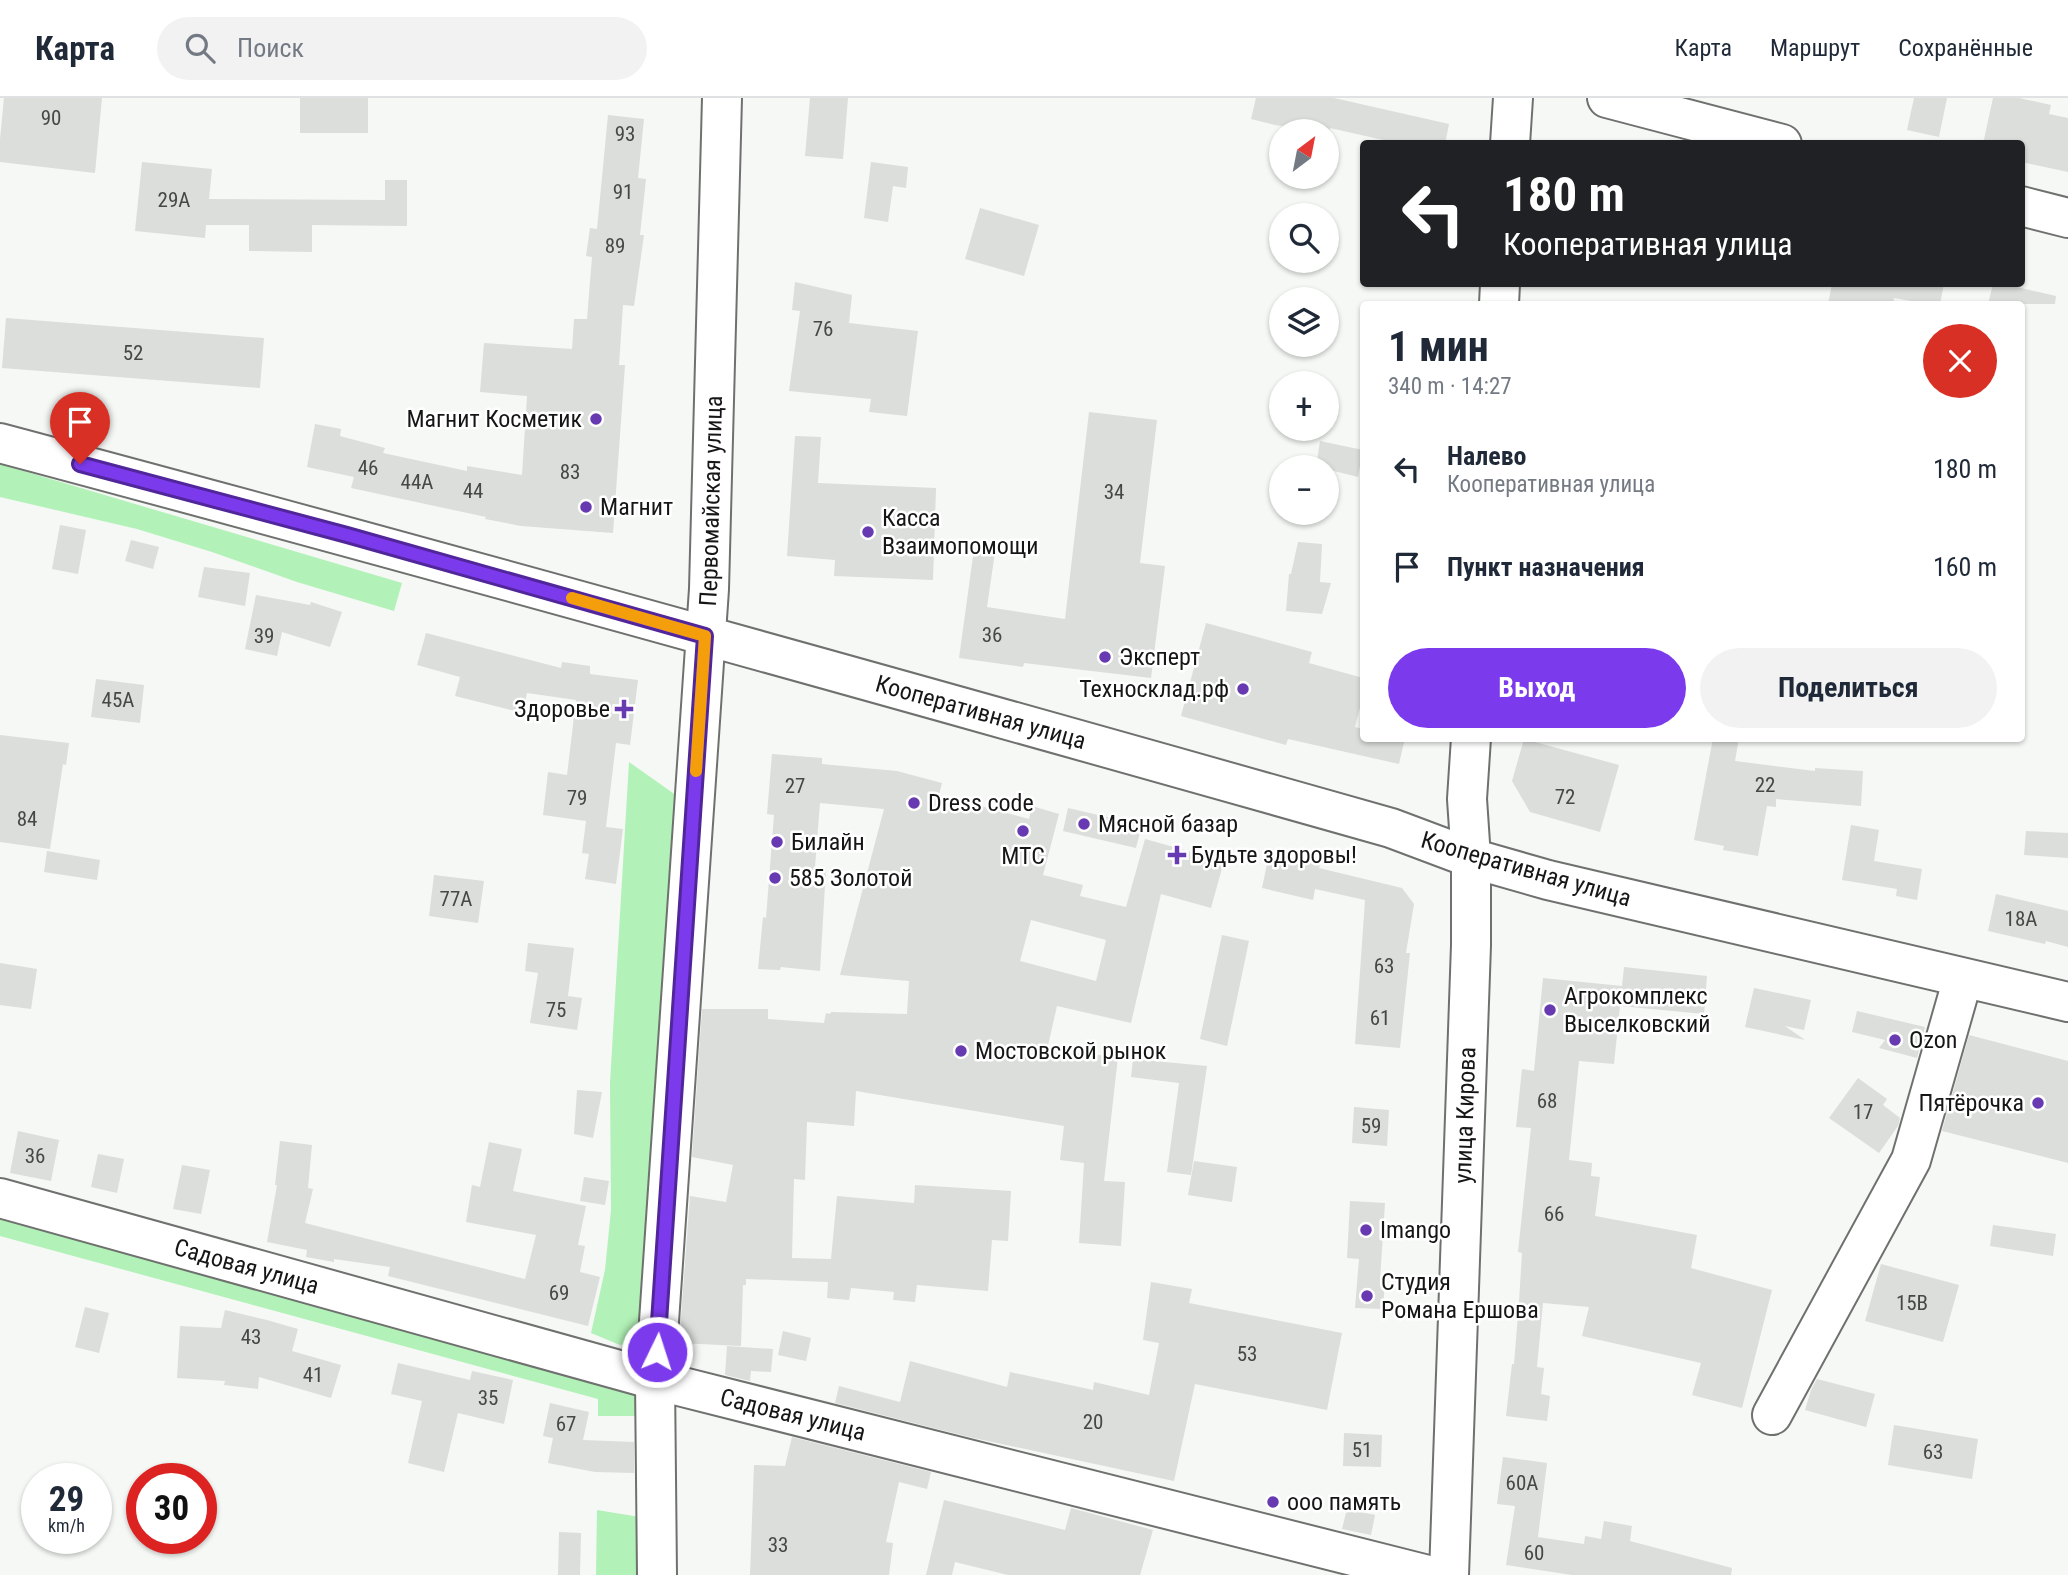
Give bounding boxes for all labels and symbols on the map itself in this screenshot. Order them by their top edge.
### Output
house number: 90 [41,106,61,130]
north arrow [1269,119,1339,189]
house number: 93 [615,122,635,146]
house number: 91 [613,180,633,204]
house number: 29А [158,188,190,212]
house number: 89 [605,234,625,258]
house number: 76 [813,317,833,341]
house number: 52 [123,341,143,365]
pin [50,392,110,464]
street label: Первомайская улица [694,395,728,607]
place label: Магнит Косметик [406,405,582,433]
marker: Магнит Косметик [588,411,604,427]
house number: 46 [358,456,378,480]
house number: 83 [560,460,580,484]
house number: 44А [401,470,433,494]
house number: 44 [463,479,483,503]
house number: 34 [1104,480,1124,504]
place label: Магнит [600,493,673,521]
marker: Магнит [578,499,594,515]
place label: Касса Взаимопомощи [882,504,1038,560]
marker: Касса Взаимопомощи [860,524,876,540]
house number: 36 [982,623,1002,647]
house number: 39 [254,624,274,648]
place label: Эксперт [1119,643,1200,671]
marker: Эксперт [1097,649,1113,665]
street label: Кооперативная улица [872,670,1089,755]
place label: Техносклад.рф [1079,675,1229,703]
marker: Техносклад.рф [1235,681,1251,697]
house number: 45А [102,688,134,712]
place label: Здоровье [514,695,610,723]
marker: Здоровье [616,701,632,717]
house number: 22 [1755,773,1775,797]
house number: 27 [785,774,805,798]
house number: 72 [1555,785,1575,809]
house number: 79 [567,786,587,810]
place label: Dress code [928,789,1034,817]
marker: Dress code [906,795,922,811]
house number: 84 [17,807,37,831]
place label: Мясной базар [1098,810,1238,838]
marker: Мясной базар [1076,816,1092,832]
marker: МТС [1015,823,1031,839]
street label: Кооперативная улица [1418,826,1634,912]
place label: Билайн [791,828,865,856]
marker: Билайн [769,834,785,850]
place label: Будьте здоровы! [1191,841,1357,869]
place label: МТС [1001,842,1045,870]
marker: Будьте здоровы! [1169,847,1185,863]
place label: 585 Золотой [789,864,912,892]
marker: 585 Золотой [767,870,783,886]
house number: 77А [440,887,472,911]
house number: 18А [2005,907,2037,931]
house number: 63 [1374,954,1394,978]
place label: Агрокомплекс Выселковский [1564,982,1710,1038]
house number: 75 [546,998,566,1022]
marker: Агрокомплекс Выселковский [1542,1002,1558,1018]
house number: 61 [1370,1006,1390,1030]
place label: Ozon [1909,1026,1957,1054]
marker: Ozon [1887,1032,1903,1048]
place label: Мостовской рынок [975,1037,1167,1065]
marker: Мостовской рынок [953,1043,969,1059]
street label: улица Кирова [1449,1047,1481,1184]
house number: 68 [1537,1089,1557,1113]
place label: Пятёрочка [1919,1089,2024,1117]
marker: Пятёрочка [2030,1095,2046,1111]
house number: 17 [1853,1100,1873,1124]
house number: 59 [1361,1114,1381,1138]
house number: 36 [25,1144,45,1168]
house number: 66 [1544,1202,1564,1226]
place label: Imango [1380,1216,1451,1244]
marker: Imango [1358,1222,1374,1238]
street label: Садовая улица [171,1233,322,1300]
place label: Студия Романа Ершова [1381,1268,1539,1324]
house number: 69 [549,1281,569,1305]
marker: Студия Романа Ершова [1359,1288,1375,1304]
house number: 15В [1896,1291,1928,1315]
position arrow [620,1315,694,1389]
house number: 43 [241,1325,261,1349]
house number: 53 [1237,1342,1257,1366]
house number: 41 [303,1363,323,1387]
street label: Садовая улица [717,1383,868,1447]
house number: 35 [478,1386,498,1410]
house number: 20 [1083,1410,1103,1434]
house number: 67 [556,1412,576,1436]
house number: 51 [1352,1438,1372,1462]
house number: 63 [1923,1440,1943,1464]
speed limit sign: 30 [126,1463,217,1554]
house number: 60А [1506,1471,1538,1495]
place label: ооо память [1287,1488,1401,1516]
marker: ооо память [1265,1494,1281,1510]
house number: 33 [768,1533,788,1557]
house number: 60 [1524,1541,1544,1565]

